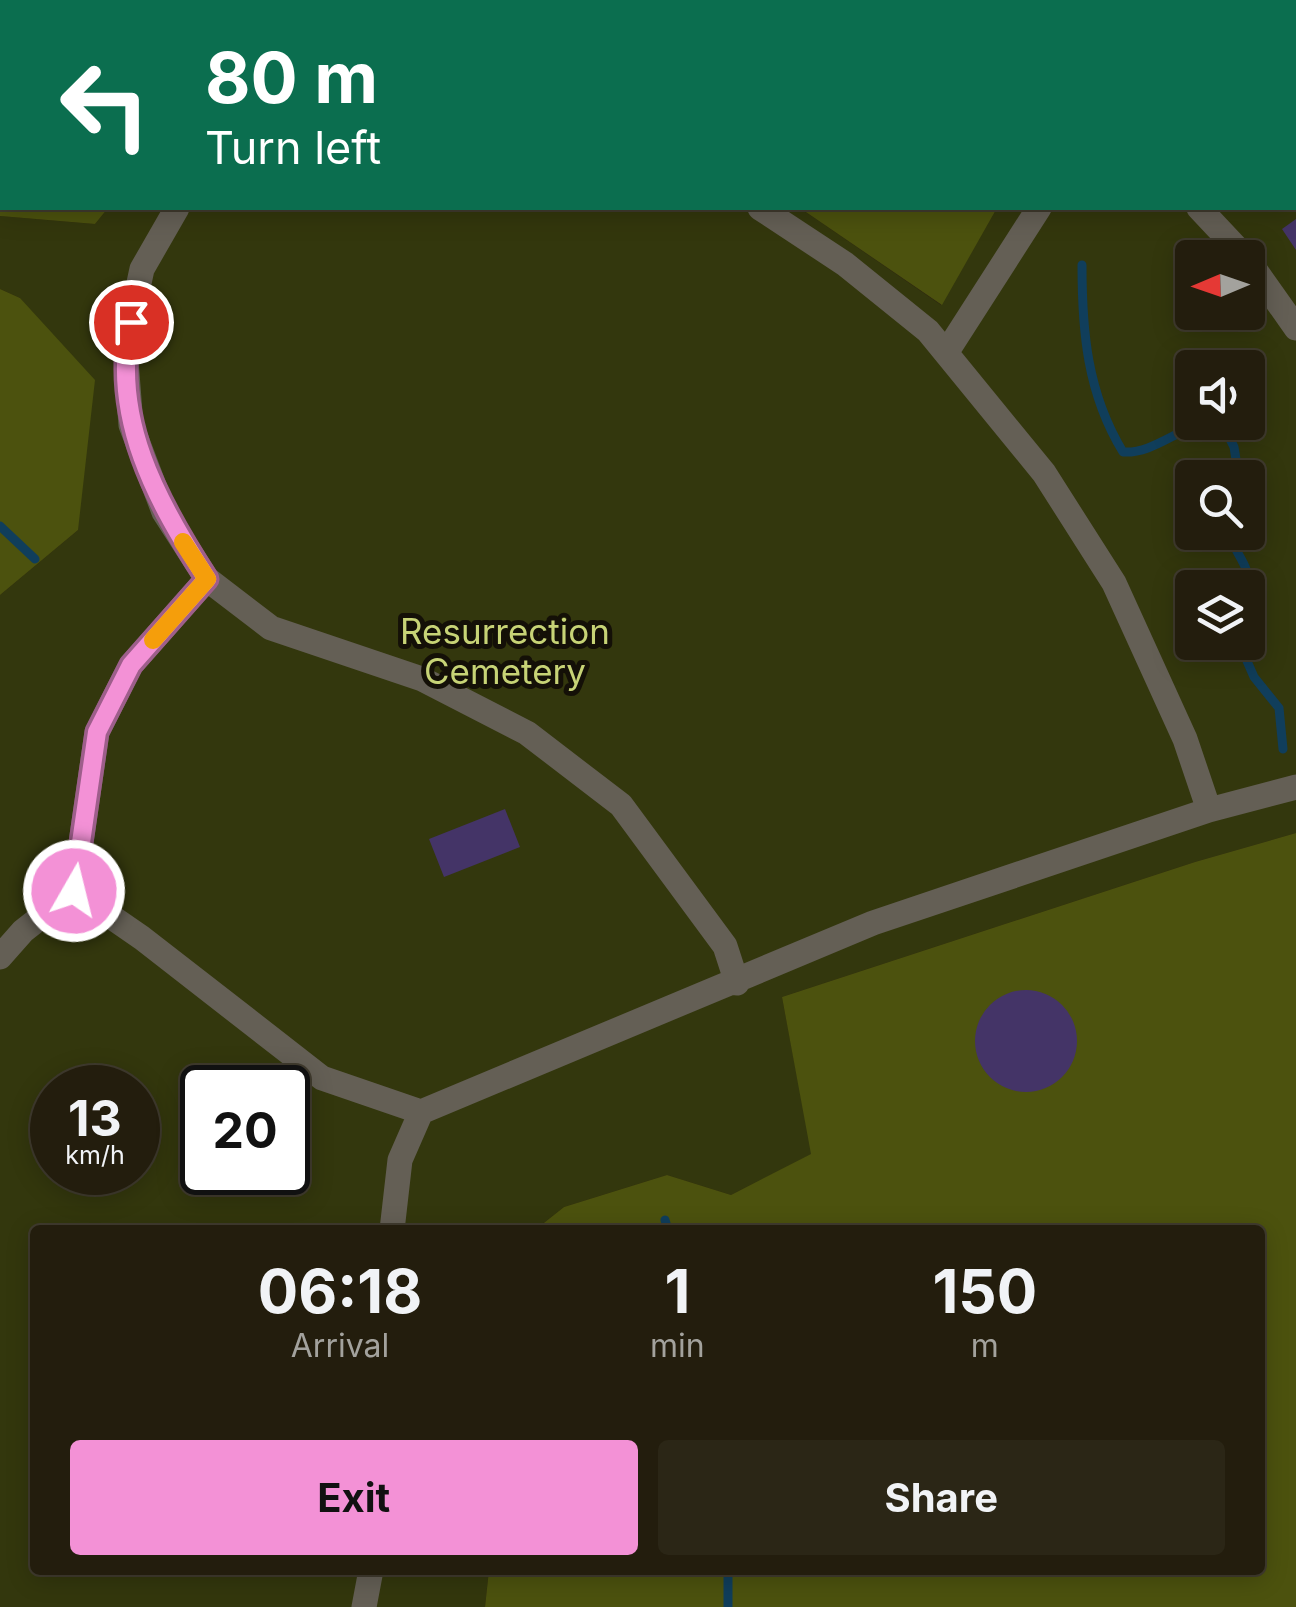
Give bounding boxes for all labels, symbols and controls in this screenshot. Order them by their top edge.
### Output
text: 80 m [205,35,378,120]
icon: left [40,40,170,170]
text: Turn left [205,120,381,175]
north arrow [1175,240,1265,330]
map controls [1175,240,1265,660]
pin [89,280,174,365]
icon: arrive [104,295,159,350]
button: sound [1175,350,1265,440]
button: search [1175,460,1265,550]
button: layers [1175,570,1265,660]
park label: Resurrection Cemetery [400,610,610,692]
position arrow [22,839,126,943]
speed limit sign: 20 [180,1065,310,1195]
text: 13 [68,1088,122,1148]
text: km/h [65,1140,125,1170]
text: 06:18 [258,1255,422,1327]
text: 1 [664,1255,690,1327]
text: 150 [932,1255,1037,1327]
text: Arrival [291,1326,389,1365]
text: min [650,1326,705,1365]
text: m [971,1326,999,1365]
button: Exit [70,1440,638,1555]
button: Share [658,1440,1225,1555]

